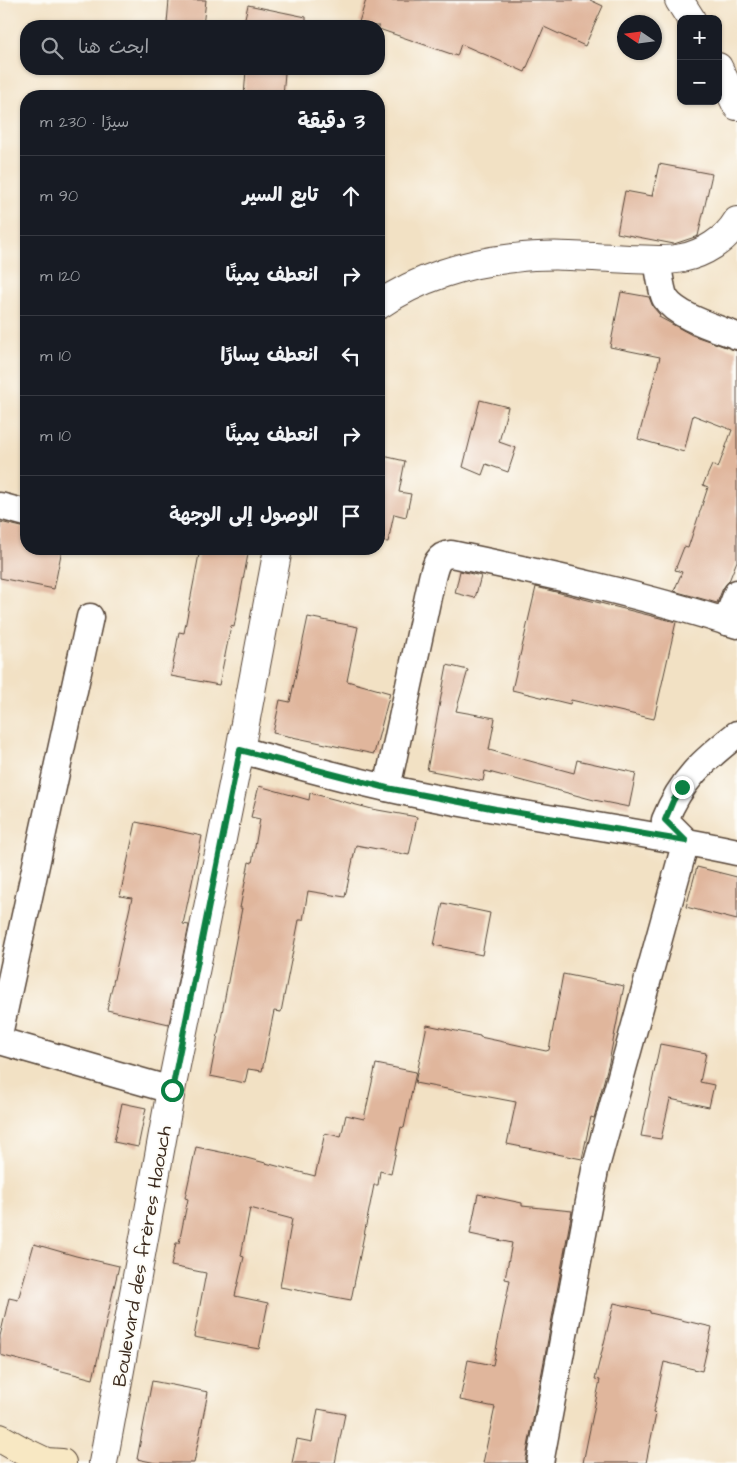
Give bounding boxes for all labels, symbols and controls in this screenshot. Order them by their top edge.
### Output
north arrow [617,15,662,60]
map controls [677,15,722,105]
button: + [677,15,722,60]
search box [20,20,385,75]
icon: search [38,34,66,62]
text: ابحث هنا [78,34,149,61]
button: − [677,60,722,105]
text: 3 دقيقة [297,107,365,136]
text: سيرًا · 230 m [40,111,129,133]
text: تابع السير [243,182,318,209]
icon: ahead [337,182,365,210]
text: 90 m [40,185,78,207]
text: انعطف يمينًا [226,262,318,289]
icon: right [337,262,365,290]
text: 120 m [40,265,80,287]
text: انعطف يسارًا [221,342,318,369]
icon: left [337,342,365,370]
text: 10 m [40,345,71,367]
text: انعطف يمينًا [226,422,318,449]
icon: right [337,422,365,450]
text: 10 m [40,425,71,447]
text: الوصول إلى الوجهة [169,502,318,529]
icon: arrive [337,502,365,530]
route end [671,776,694,799]
route start [161,1079,184,1102]
street label: Boulevard des frères Haouch [106,1123,179,1389]

